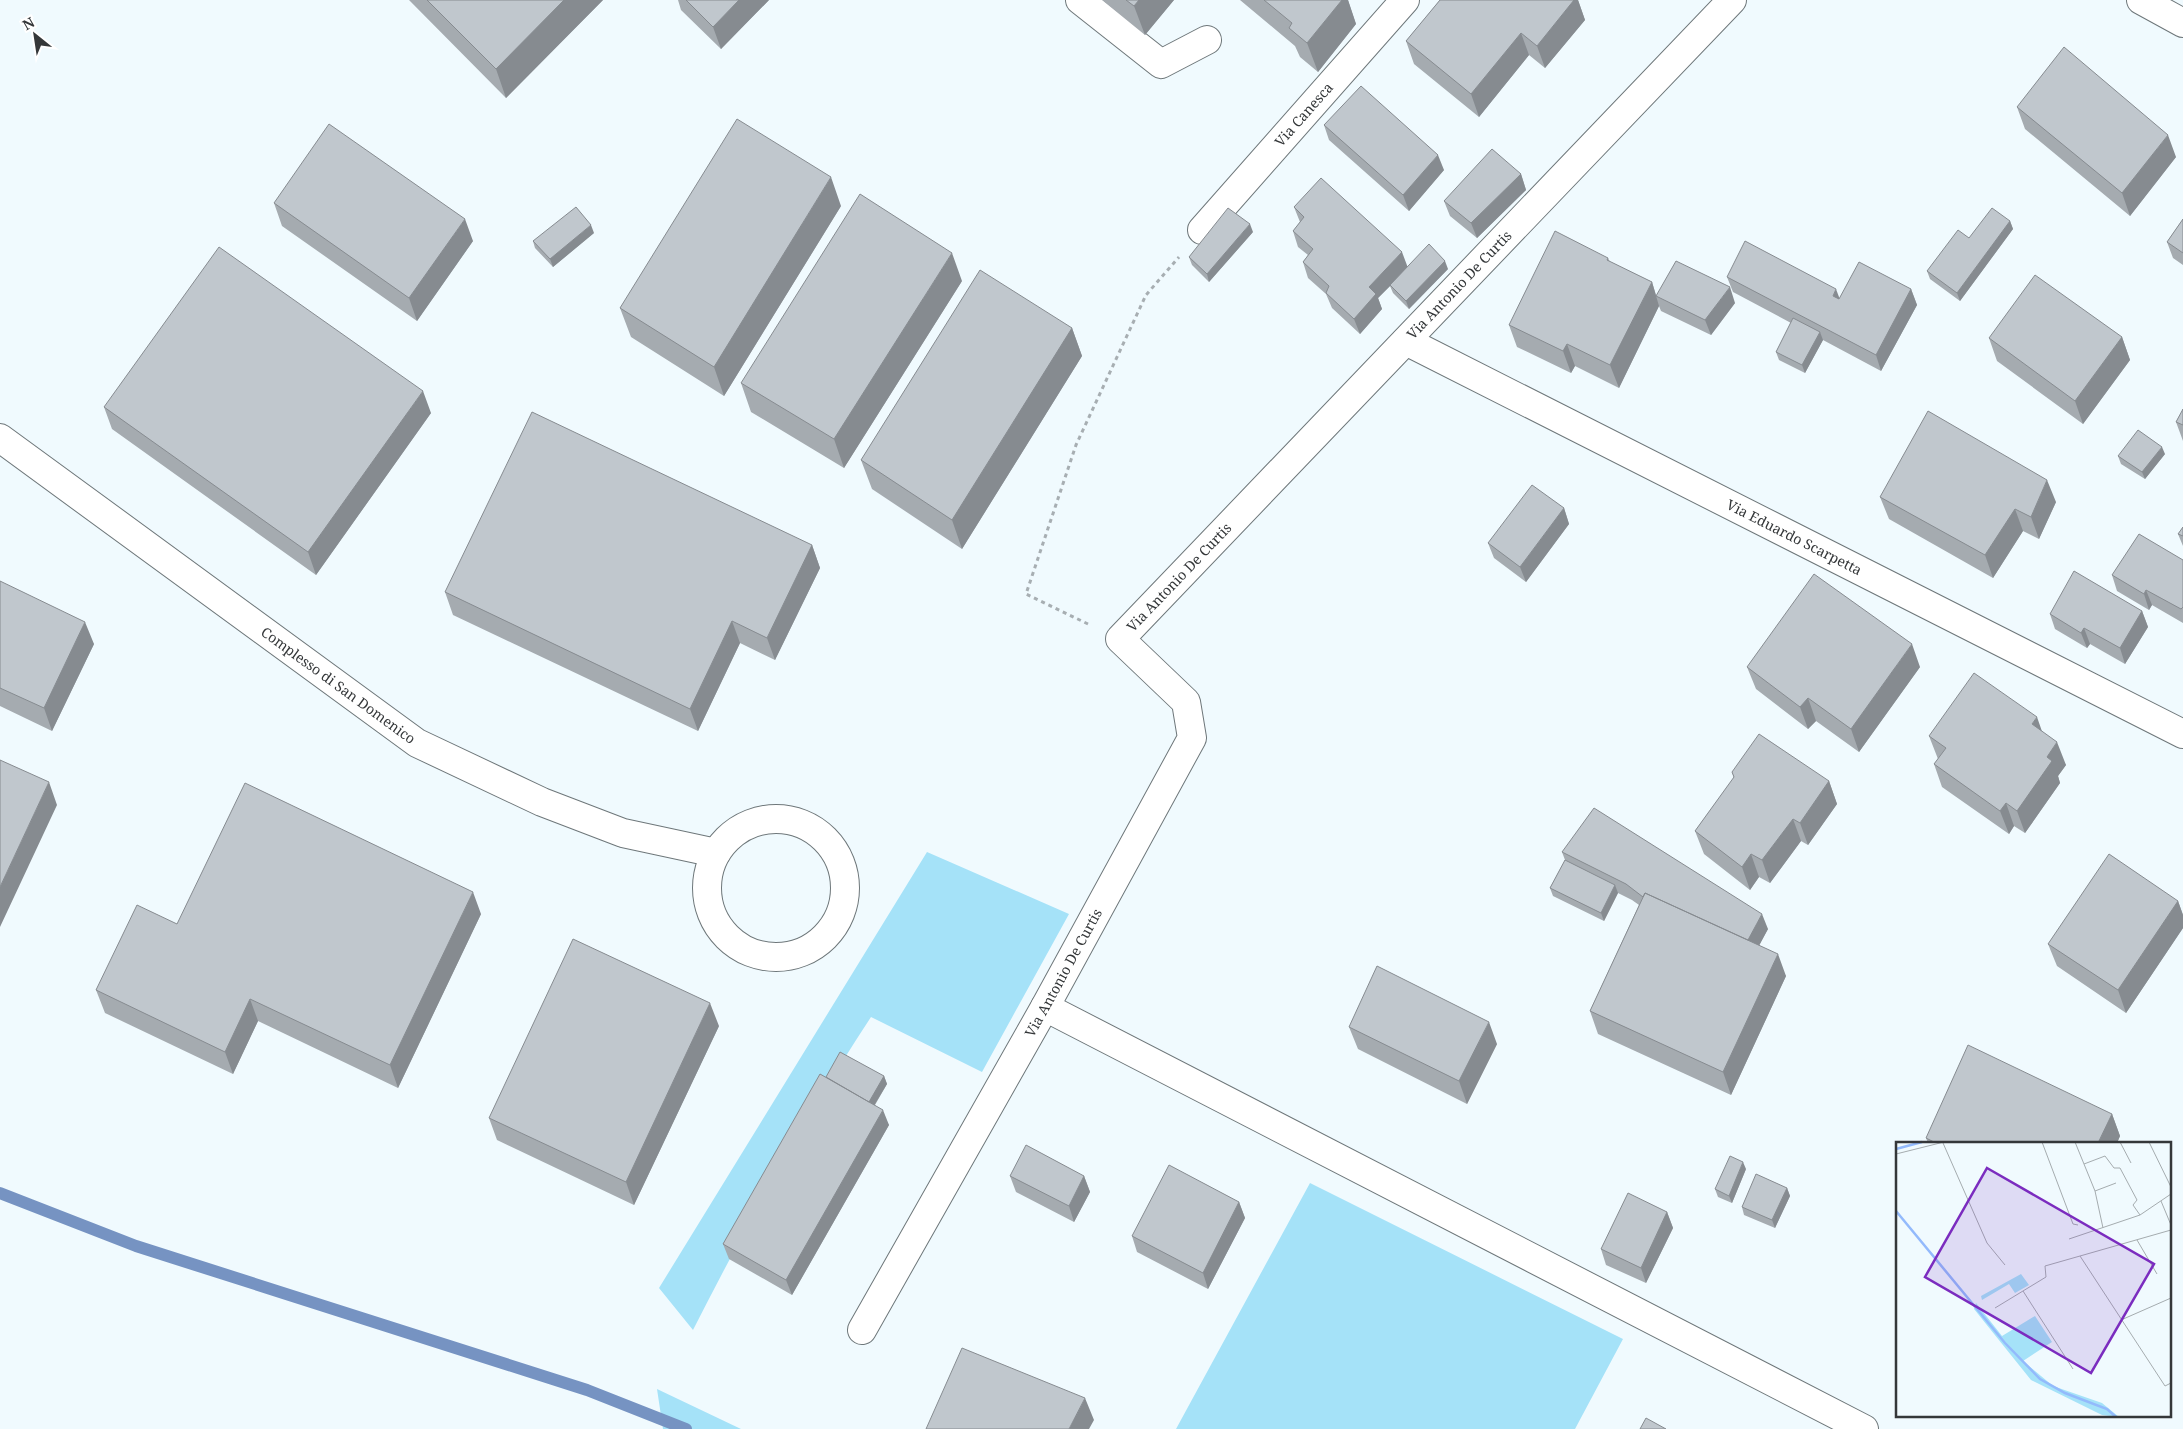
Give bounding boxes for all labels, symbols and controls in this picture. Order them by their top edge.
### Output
north arrow [10,10,60,60]
text: N [19,12,38,34]
street label: Via Canesca [1270,78,1337,150]
street label: Via Antonio De Curtis [1402,226,1515,343]
street label: Via Eduardo Scarpetta [1723,495,1865,579]
street label: Via Antonio De Curtis [1122,518,1235,635]
street label: Complesso di San Domenico [257,622,420,748]
street label: Via Antonio De Curtis [1020,905,1106,1040]
inset map [1896,1142,2170,1416]

